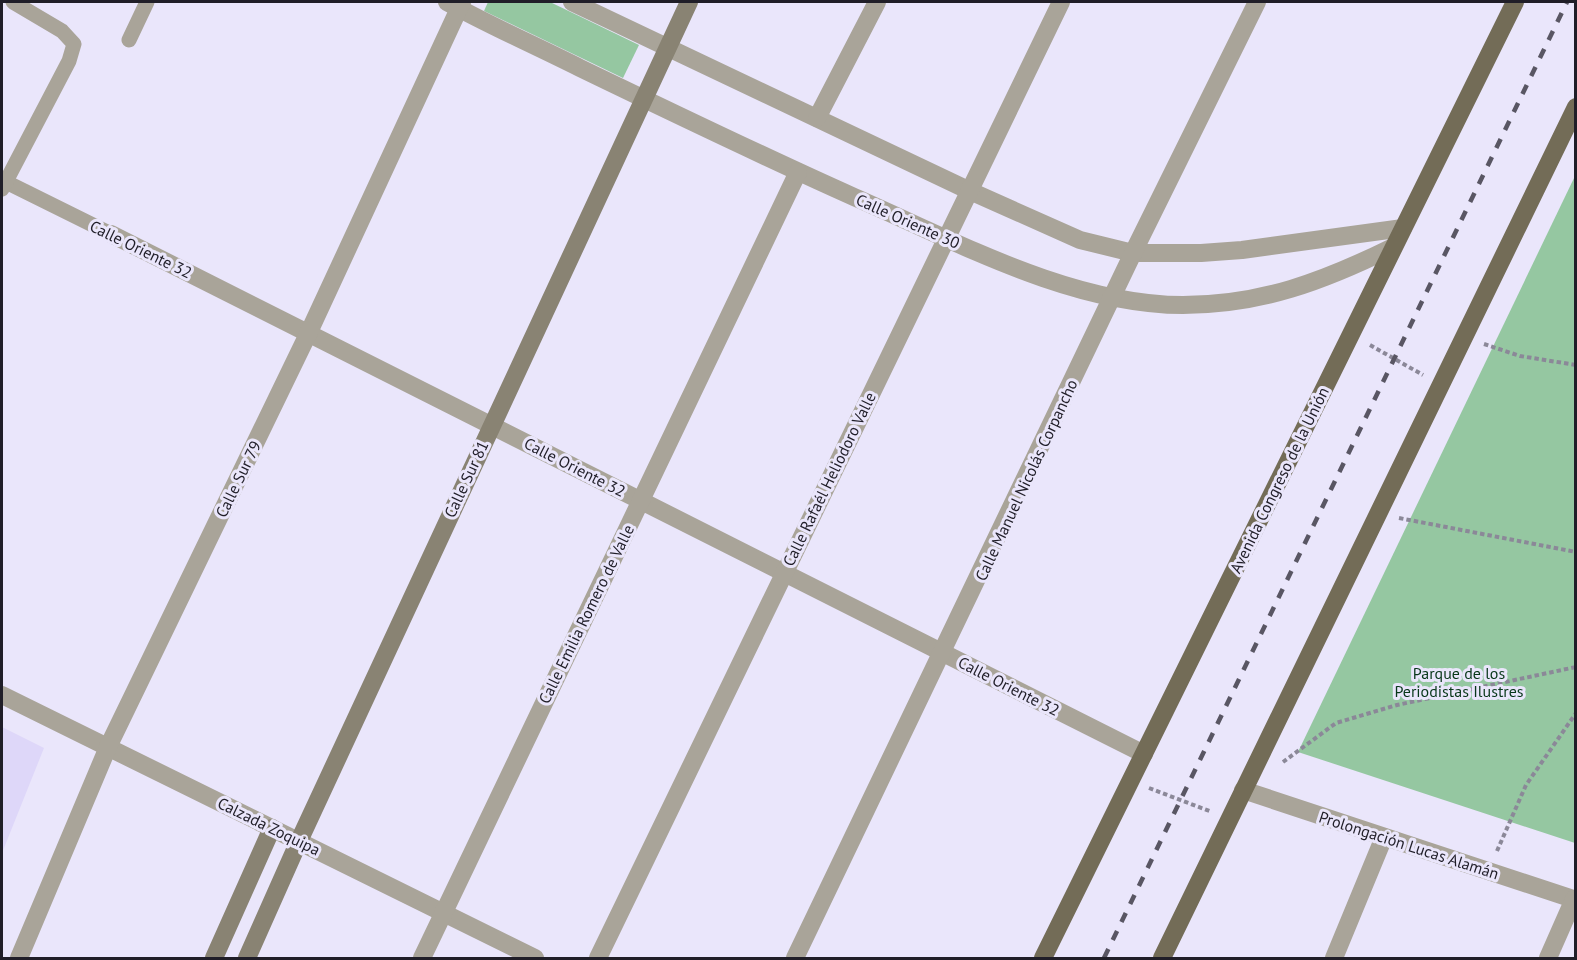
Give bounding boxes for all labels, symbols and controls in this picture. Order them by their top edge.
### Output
street label: Calle Oriente 30 [853,189,963,253]
street label: Calle Oriente 32 [87,216,195,282]
street label: Calle Manuel Nicolás Corpancho [970,376,1082,584]
street label: Avenida Congreso de la Unión [1225,384,1333,576]
street label: Calle Rafaél Heliodoro Valle [778,389,880,569]
street label: Calle Oriente 32 [521,433,629,501]
street label: Calle Sur 79 [211,437,265,521]
street label: Calle Sur 81 [439,437,493,521]
street label: Calle Emilia Romero de Valle [534,521,638,707]
street label: Calle Oriente 32 [955,652,1063,720]
park label: Parque de los Periodistas Ilustres [1394,663,1524,701]
street label: Calzada Zoquipa [214,793,324,859]
street label: Prolongación Lucas Alamán [1317,806,1501,884]

